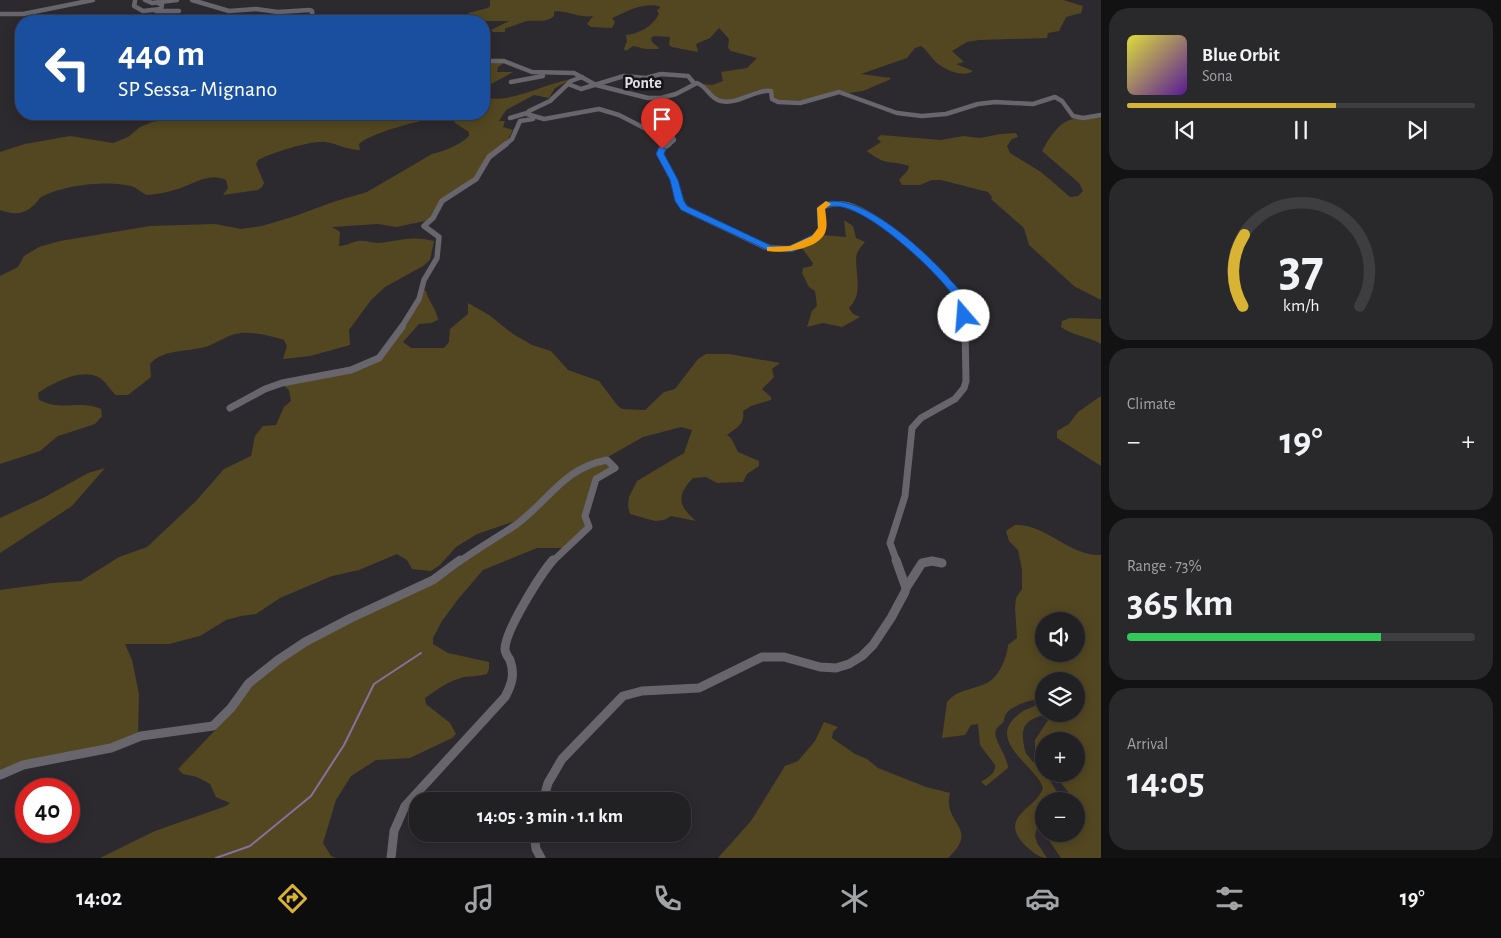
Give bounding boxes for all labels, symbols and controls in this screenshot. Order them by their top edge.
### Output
icon: left [35,35,100,100]
text: 440 m [118,37,205,72]
text: Blue Orbit [1202,46,1280,65]
text: Sona [1202,68,1233,84]
district label: Ponte [624,75,662,91]
text: SP Sessa- Mignano [118,78,277,100]
pin [641,98,683,149]
icon: arrive [648,105,676,133]
icon: previous [1171,116,1199,144]
icon: pause [1287,116,1315,144]
icon: next [1403,116,1431,144]
text: 37 [1279,243,1323,295]
position arrow [937,289,989,341]
text: km/h [1283,297,1319,315]
text: Climate [1127,396,1176,412]
text: 19° [1279,423,1323,461]
text: − [1127,428,1140,456]
text: + [1462,428,1475,456]
text: Range · 73% [1127,558,1202,574]
text: 365 km [1127,585,1233,623]
map controls [1035,612,1085,842]
button: sound [1035,612,1085,662]
button: layers [1035,672,1085,722]
button: + [1035,732,1085,782]
text: Arrival [1127,736,1168,752]
text: 14:05 [1127,763,1205,801]
speed limit sign: 40 [15,778,80,843]
button: − [1035,792,1085,842]
text: 14:05 · 3 min · 1.1 km [477,807,623,826]
icon: directions [275,881,310,916]
icon: music [462,881,497,916]
icon: phone [650,881,685,916]
icon: climate [837,881,872,916]
icon: car [1025,881,1060,916]
icon: filters [1212,881,1247,916]
text: 14:02 [76,887,122,909]
text: 19° [1400,887,1425,909]

